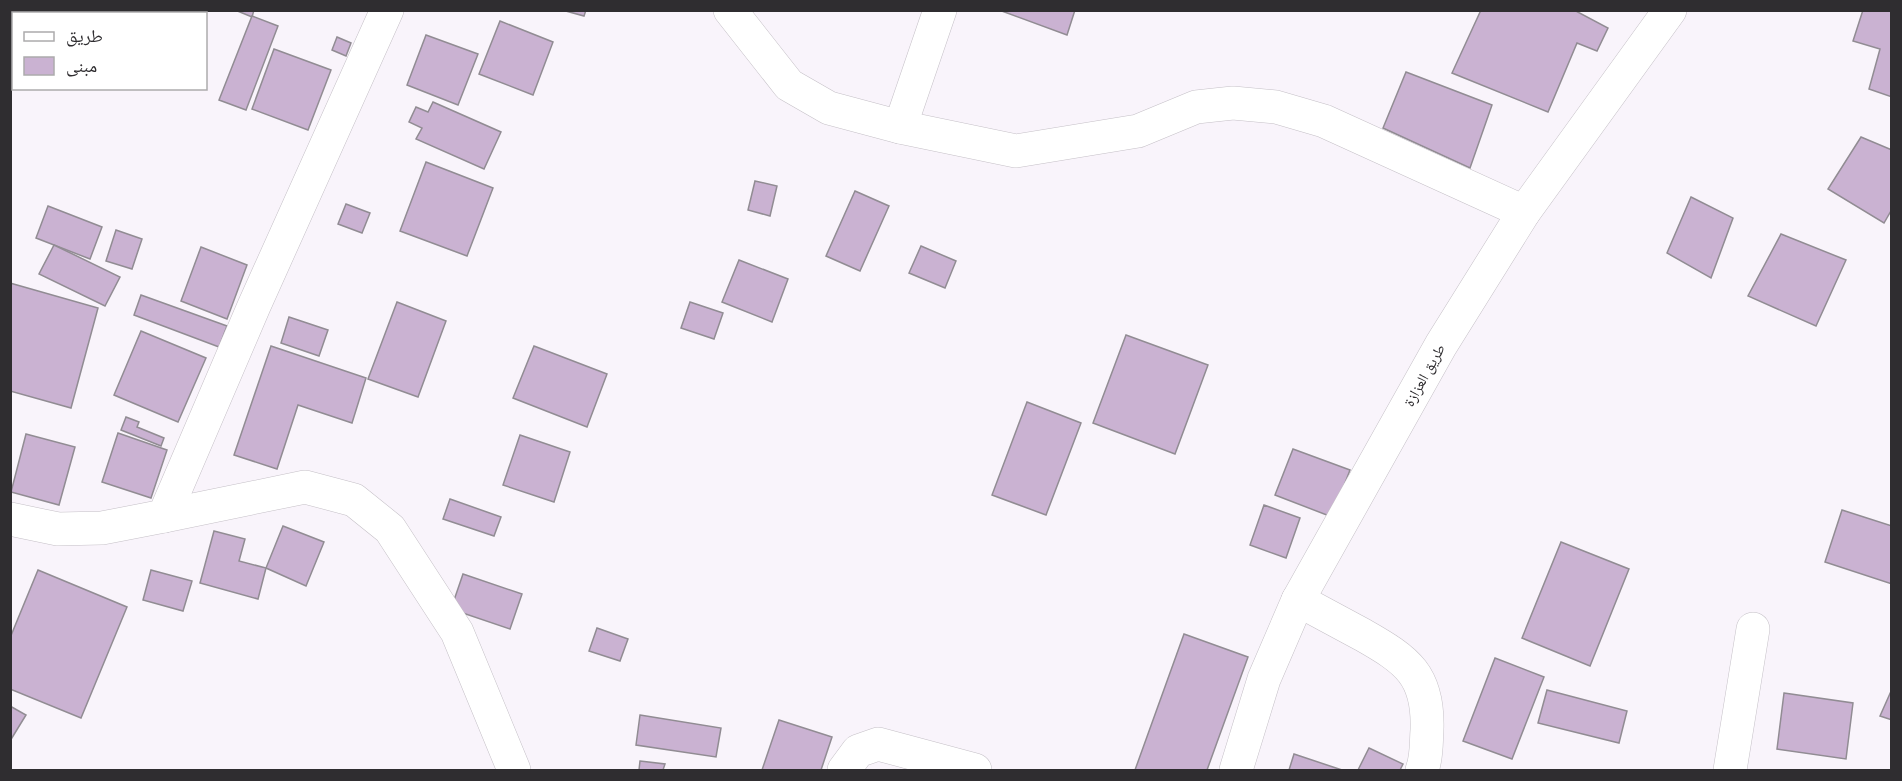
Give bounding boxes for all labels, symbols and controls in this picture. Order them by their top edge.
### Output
legend [12,12,207,90]
text: طريق [66,23,103,48]
text: مبنى [66,53,97,78]
street label: طريق العزازة [1398,340,1450,410]

